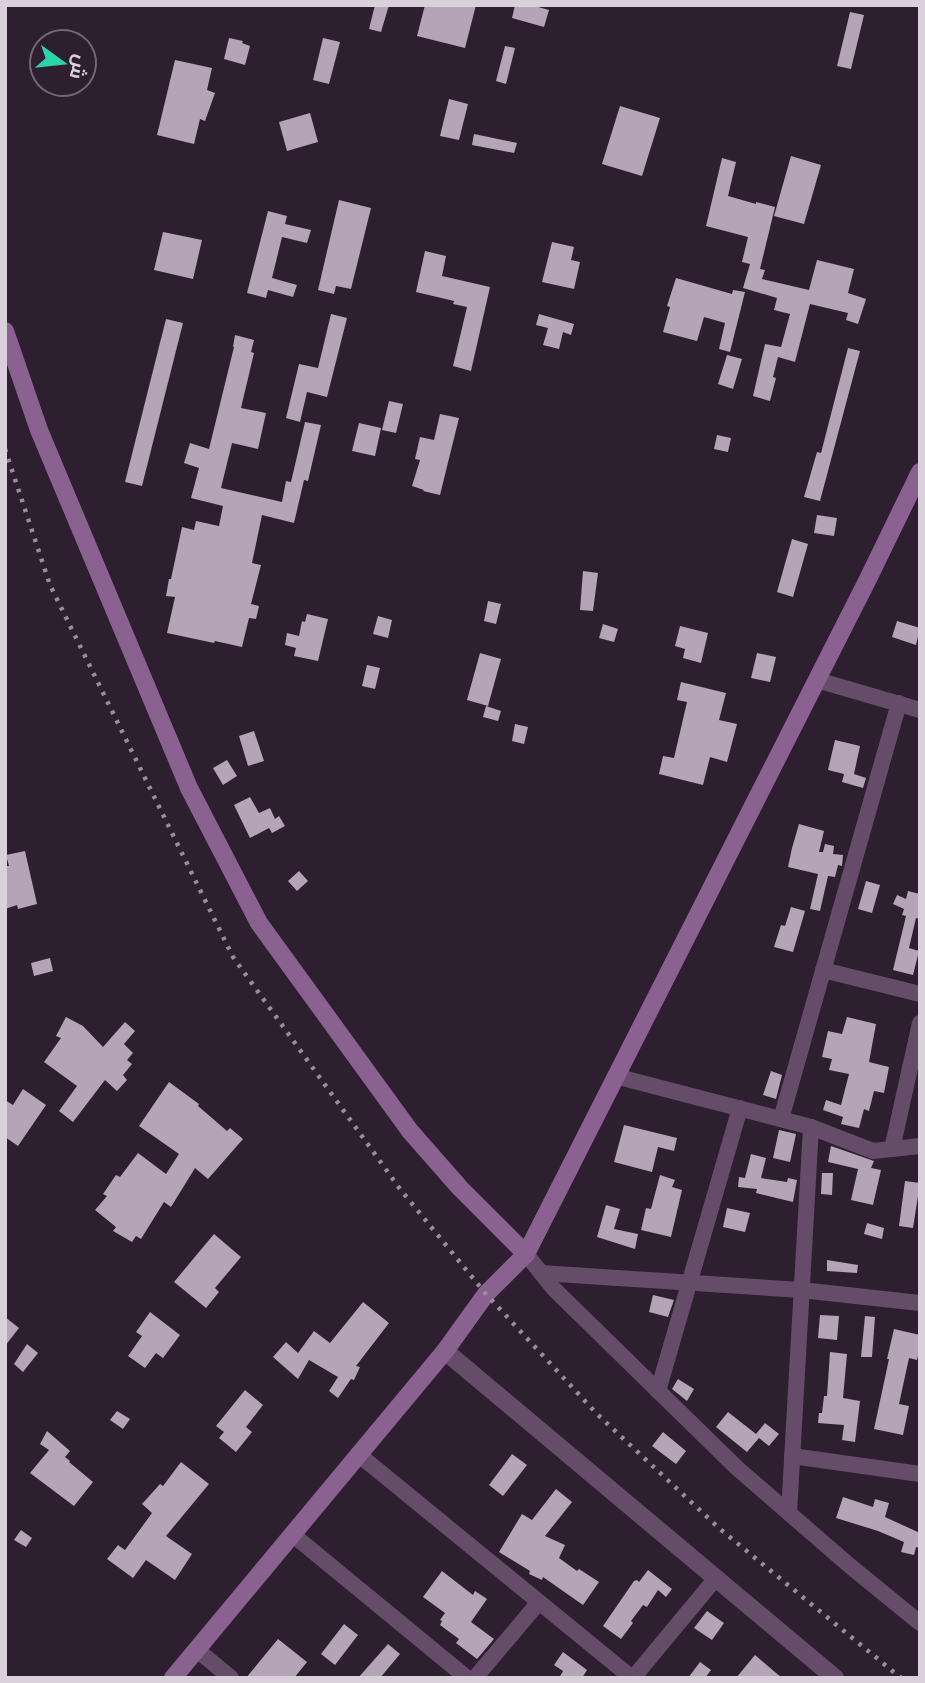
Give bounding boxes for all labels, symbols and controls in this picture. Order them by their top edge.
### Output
north arrow [28,28,98,98]
text: ش [63,52,92,82]

